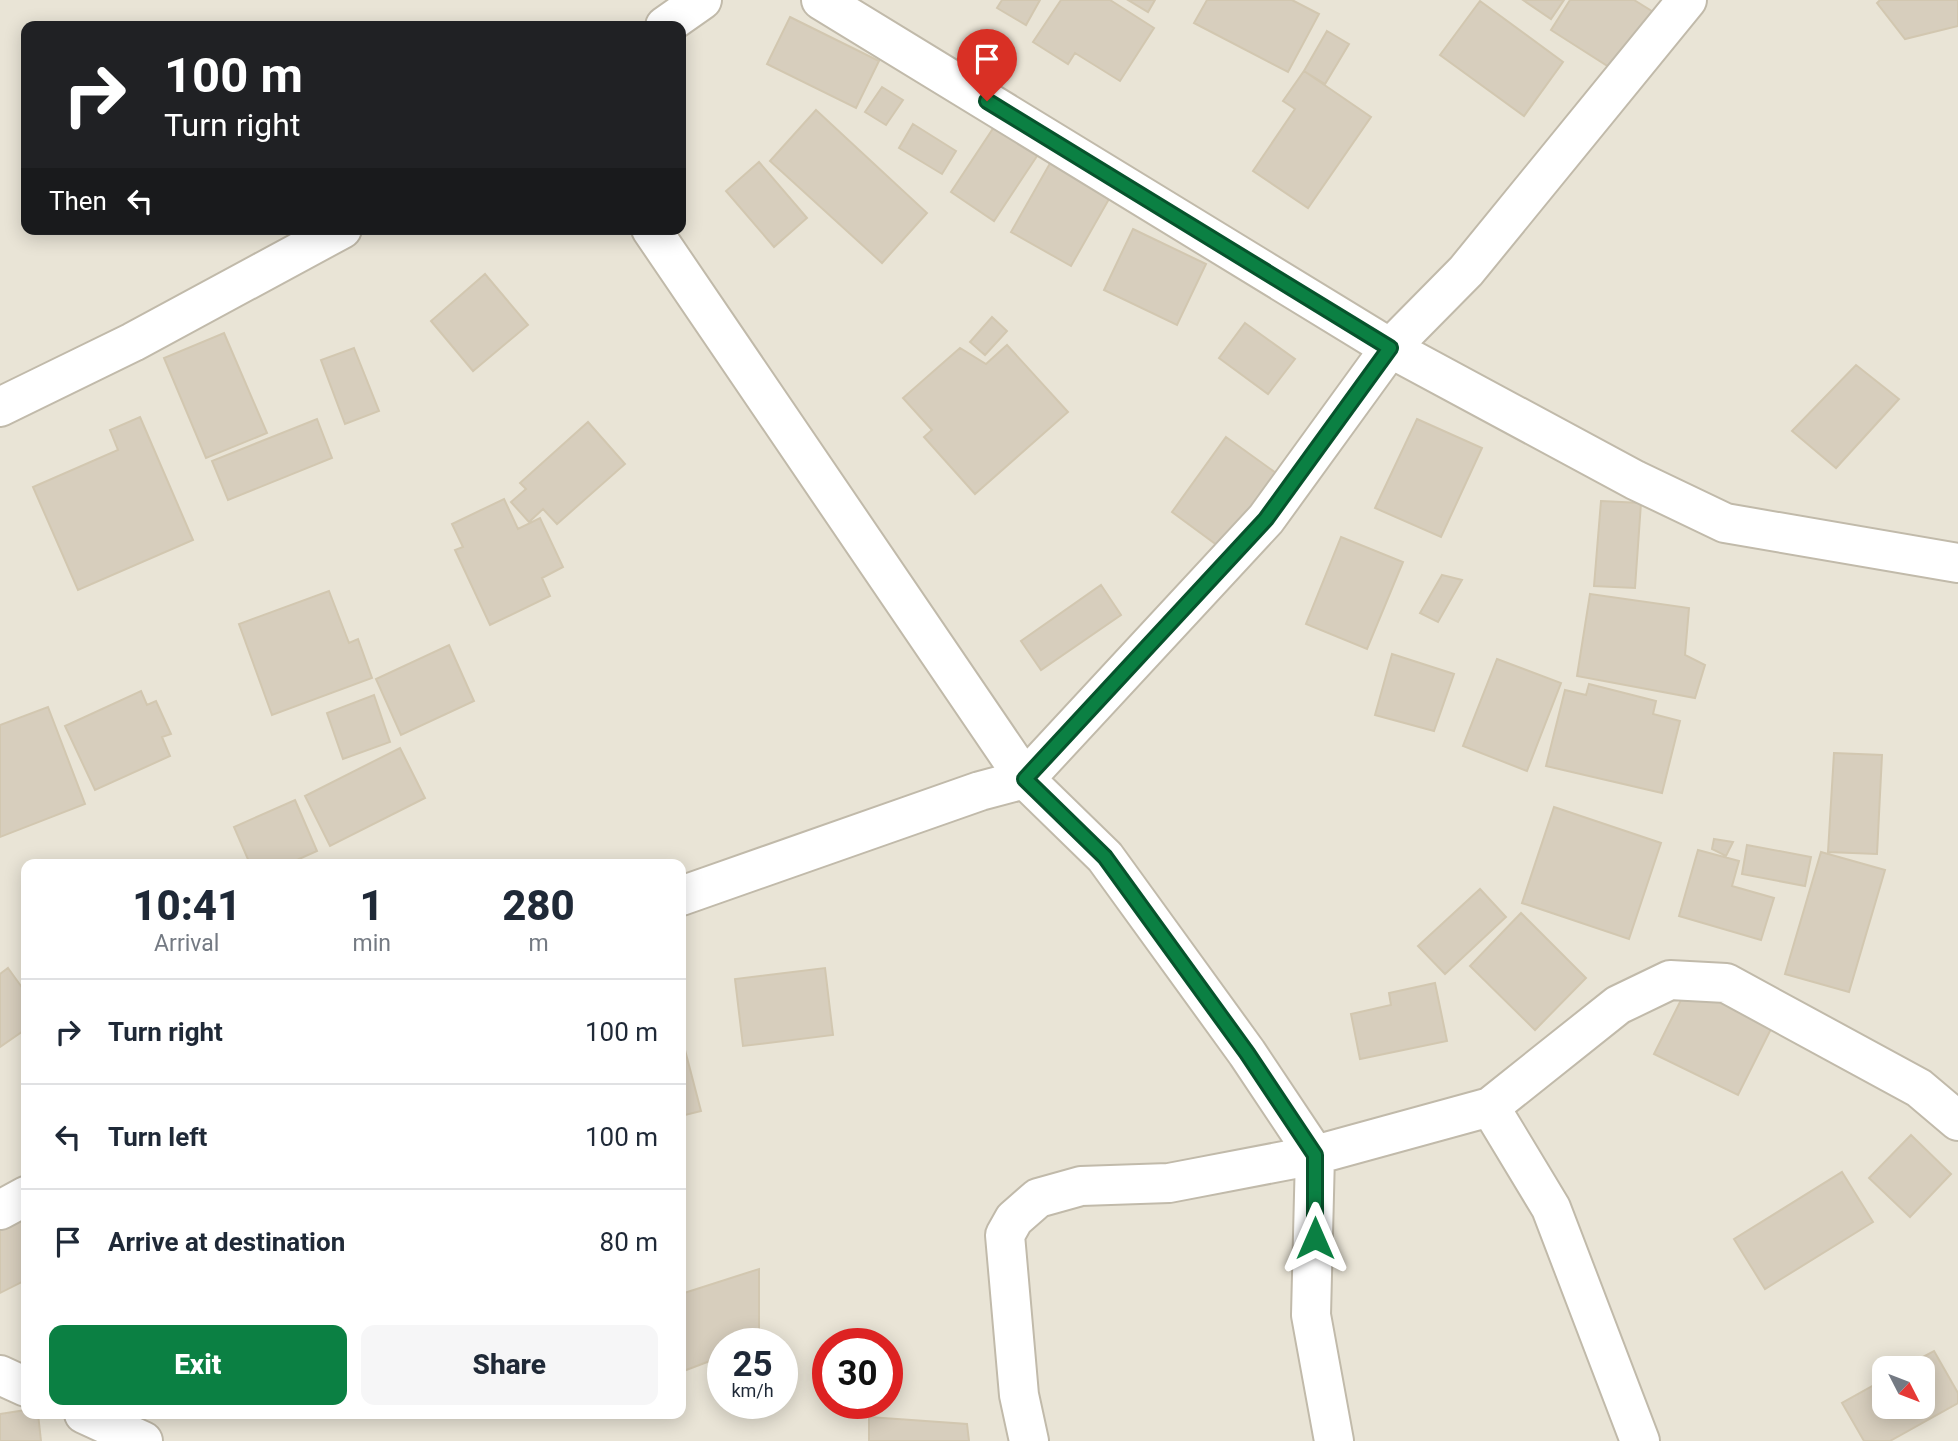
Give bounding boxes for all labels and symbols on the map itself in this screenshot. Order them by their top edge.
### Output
pin [957,29,1017,101]
position arrow [1278,1201,1352,1275]
speed limit sign: 30 [812,1328,903,1419]
north arrow [1872,1356,1936,1419]

